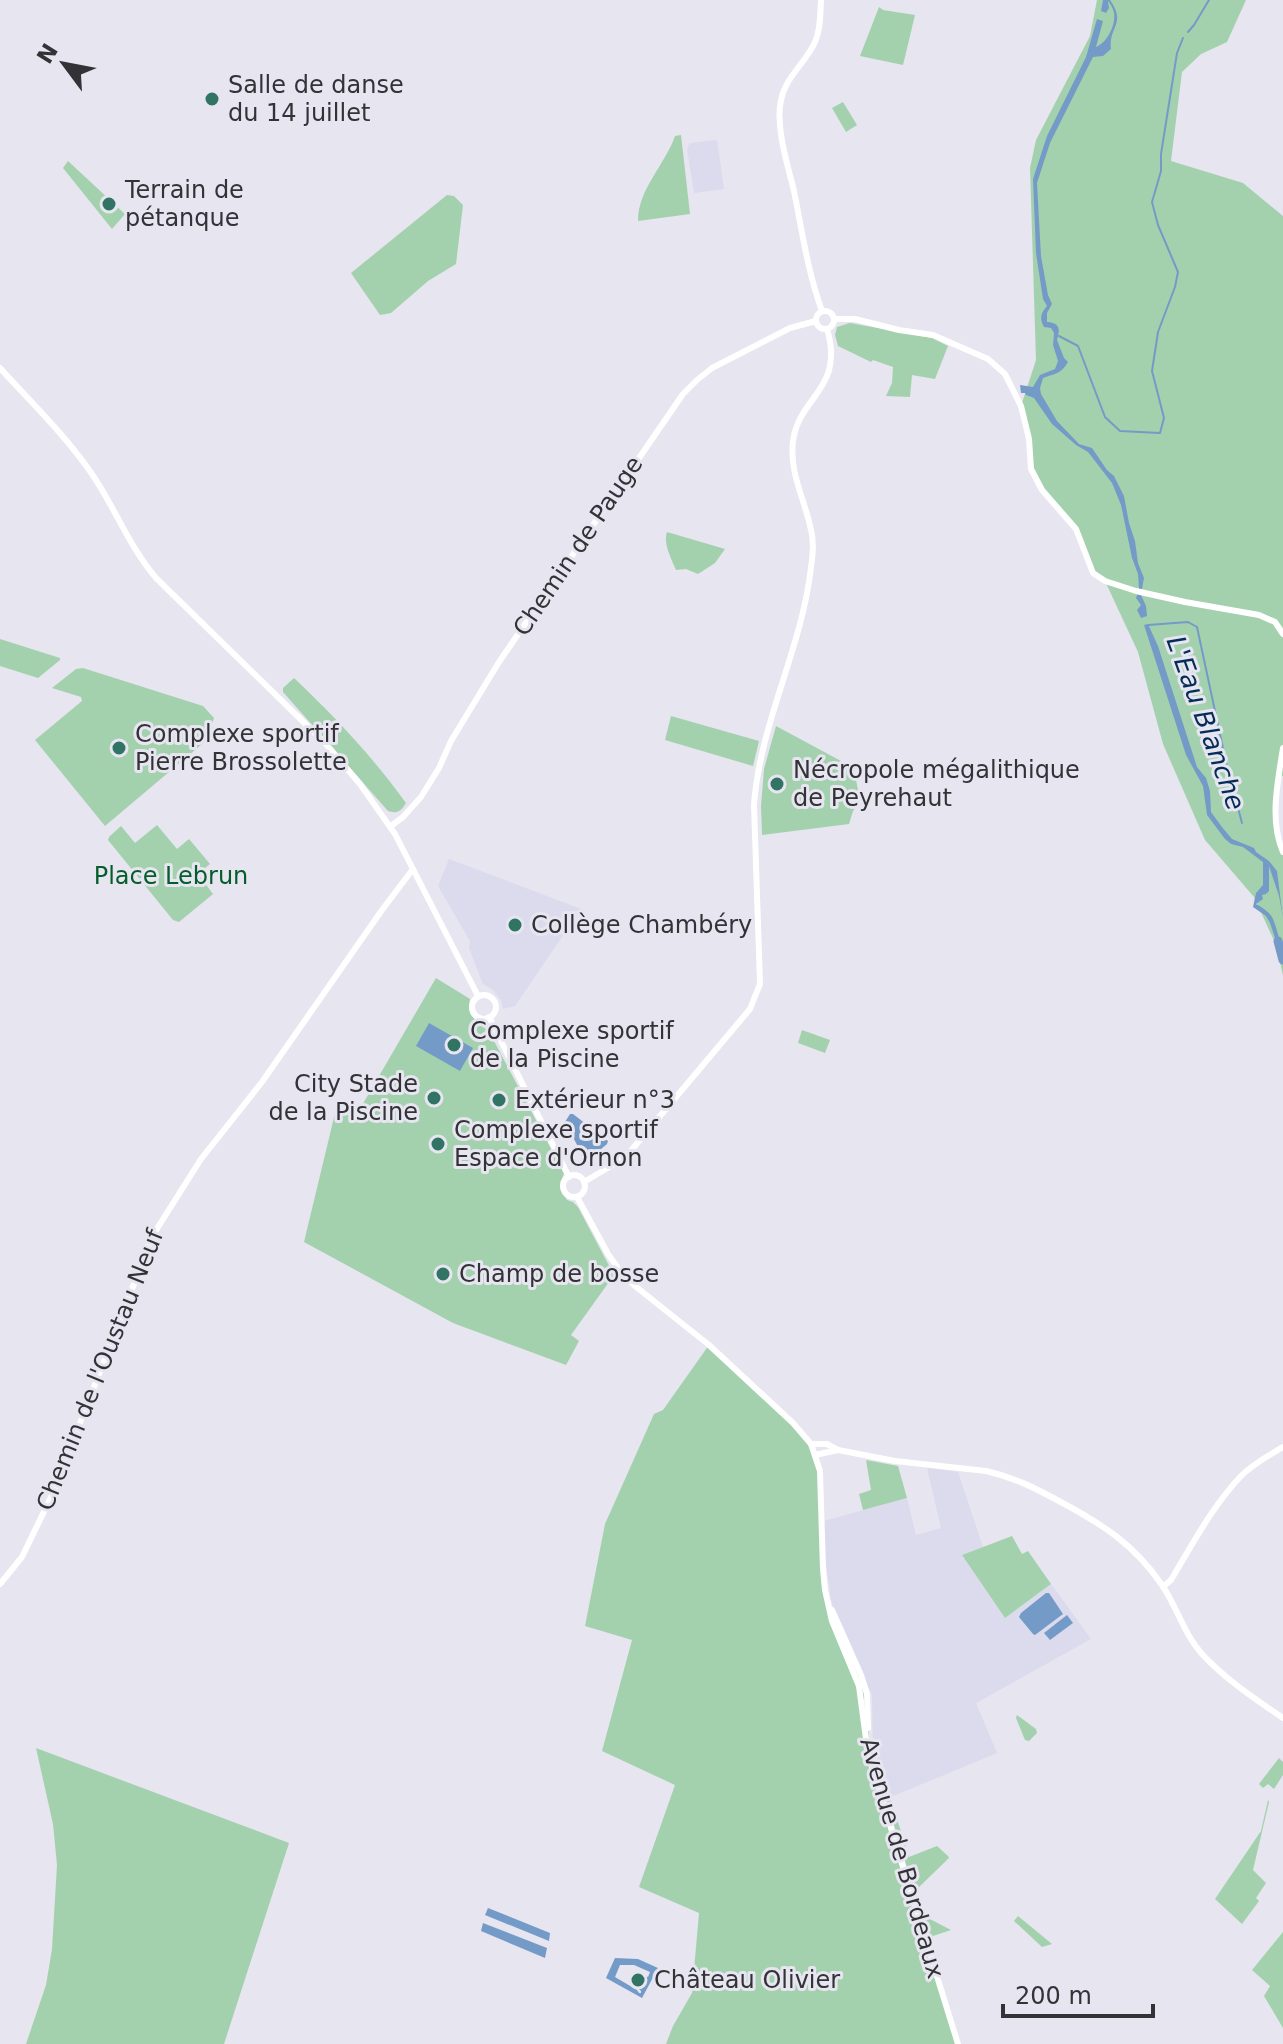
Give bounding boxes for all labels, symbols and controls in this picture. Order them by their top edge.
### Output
north arrow [24,24,104,104]
text: N [32,39,63,68]
place label: Salle de danse du 14 juillet [228,71,404,127]
marker: Salle de danse du 14 juillet [203,90,221,108]
place label: Terrain de pétanque [124,176,244,232]
marker: Terrain de pétanque [100,195,118,213]
street label: Chemin de Pauge [508,451,648,641]
water label: L'Eau Blanche [1161,632,1251,814]
place label: Complexe sportif Pierre Brossolette [135,720,347,776]
marker: Complexe sportif Pierre Brossolette [110,739,128,757]
place label: Nécropole mégalithique de Peyrehaut [793,756,1080,812]
marker: Nécropole mégalithique de Peyrehaut [768,775,786,793]
park label: Place Lebrun [94,862,248,890]
place label: Collège Chambéry [531,911,752,939]
marker: Collège Chambéry [506,916,524,934]
place label: Complexe sportif de la Piscine [470,1017,674,1073]
marker: Complexe sportif de la Piscine [445,1036,463,1054]
place label: City Stade de la Piscine [268,1070,418,1126]
place label: Extérieur n°3 [515,1086,675,1114]
marker: City Stade de la Piscine [425,1089,443,1107]
marker: Extérieur n°3 [490,1091,508,1109]
place label: Complexe sportif Espace d'Ornon [454,1116,658,1172]
marker: Complexe sportif Espace d'Ornon [429,1135,447,1153]
street label: Chemin de l'Oustau Neuf [31,1225,169,1515]
place label: Champ de bosse [459,1260,659,1288]
marker: Champ de bosse [434,1265,452,1283]
street label: Avenue de Bordeaux [854,1734,950,1982]
place label: Château Olivier [654,1966,840,1994]
scale bar [1003,1968,1153,2018]
marker: Château Olivier [629,1971,647,1989]
text: 200 m [1015,1982,1092,2010]

